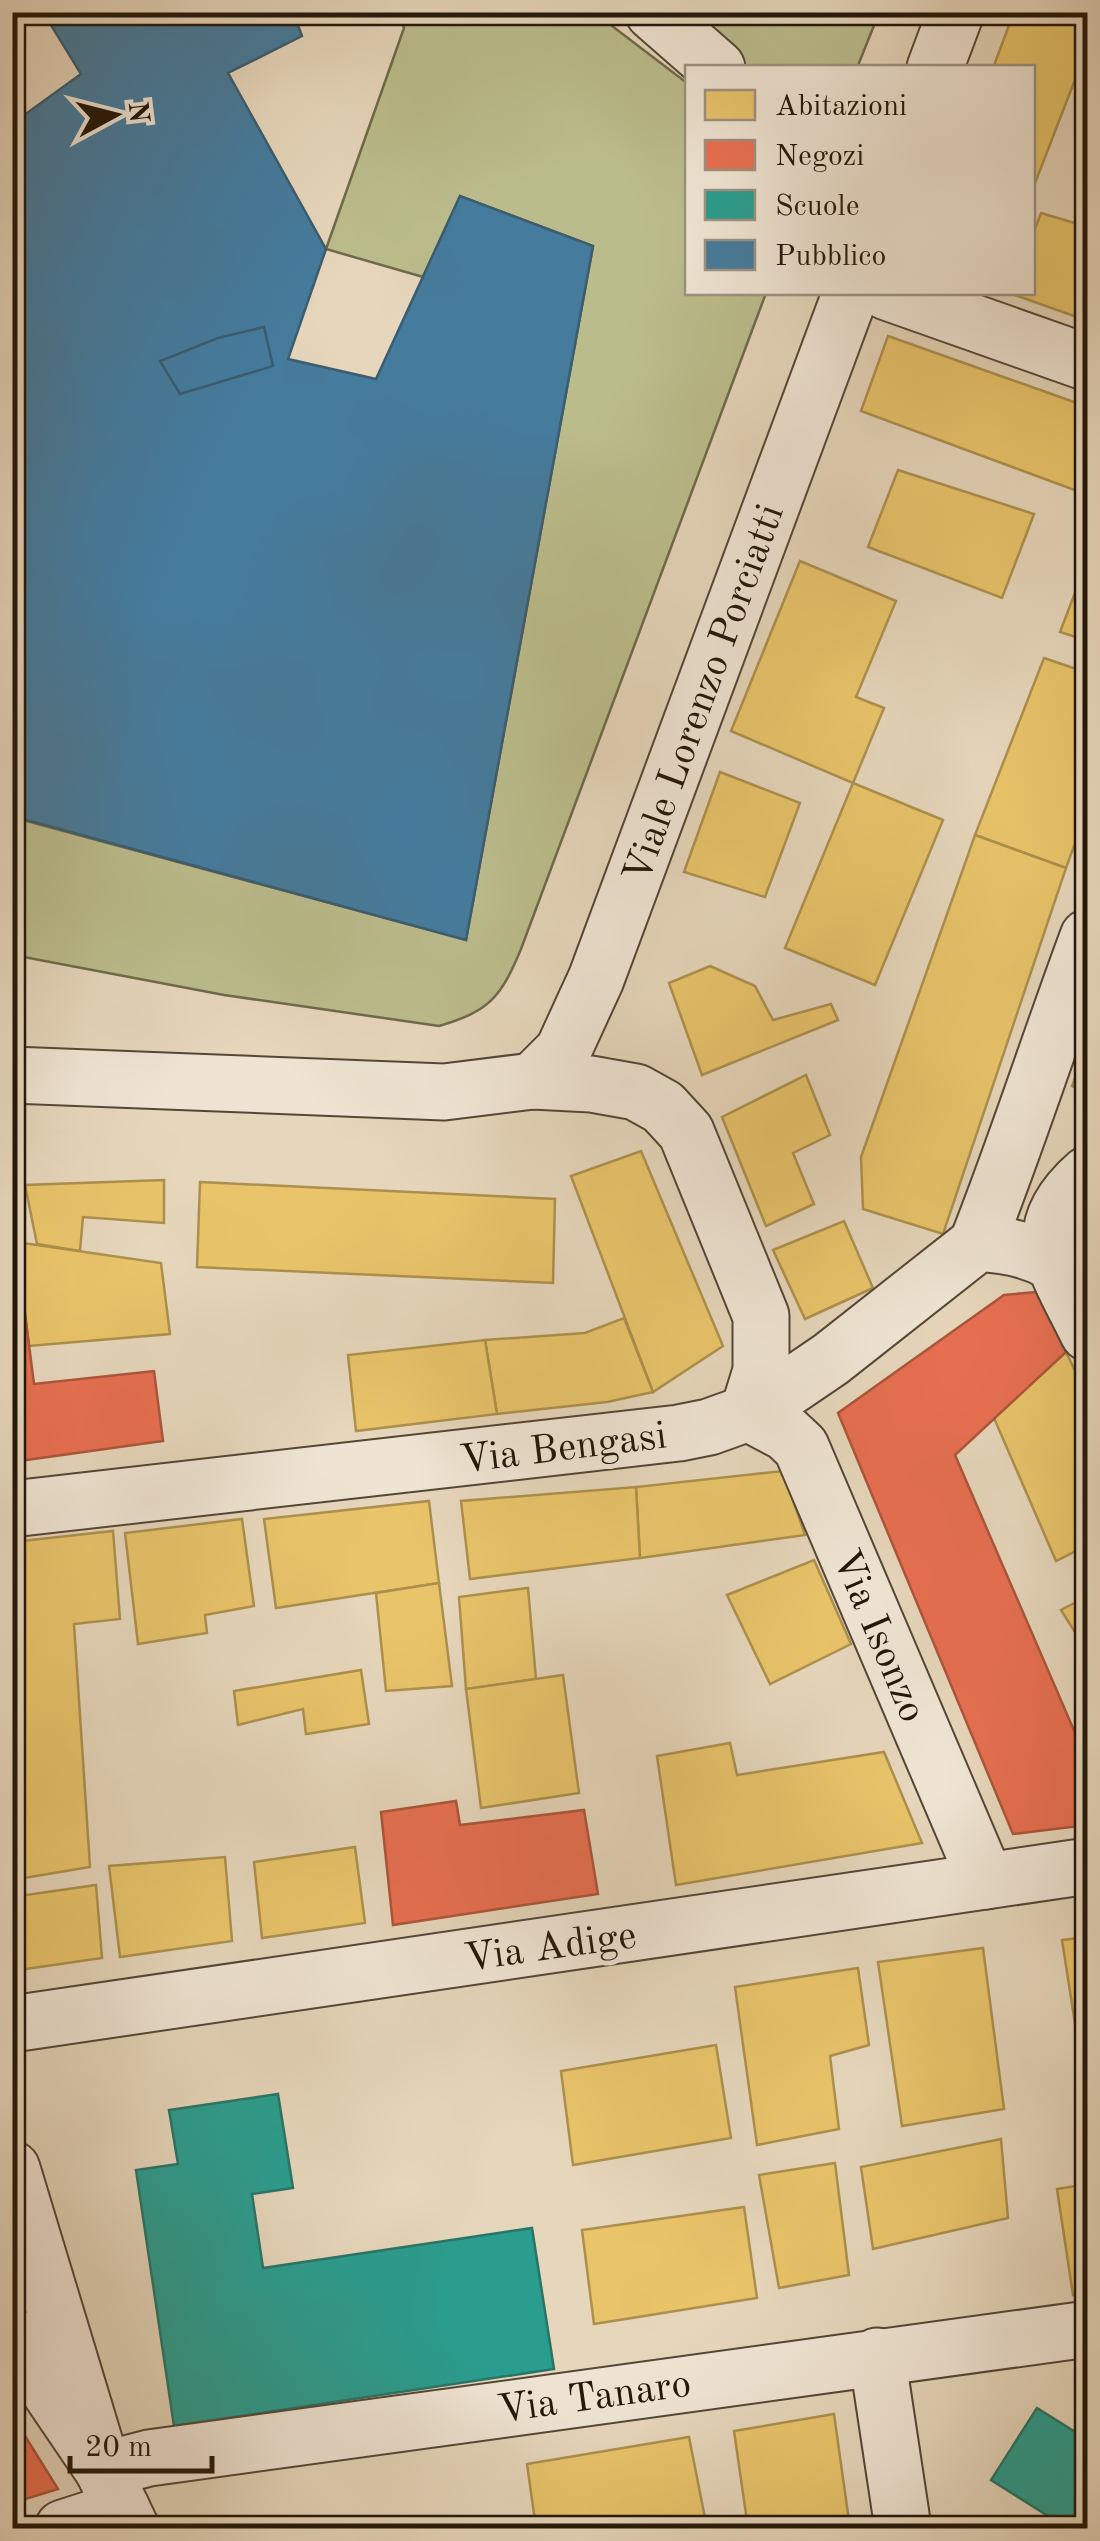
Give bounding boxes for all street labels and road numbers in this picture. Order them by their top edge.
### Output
street label: Viale Lorenzo Porciatti [619,500,793,889]
street label: Via Bengasi [458,1417,669,1482]
street label: Via Isonzo [823,1545,931,1729]
street label: Via Adige [462,1917,639,1981]
street label: Via Tanaro [495,2366,694,2432]

